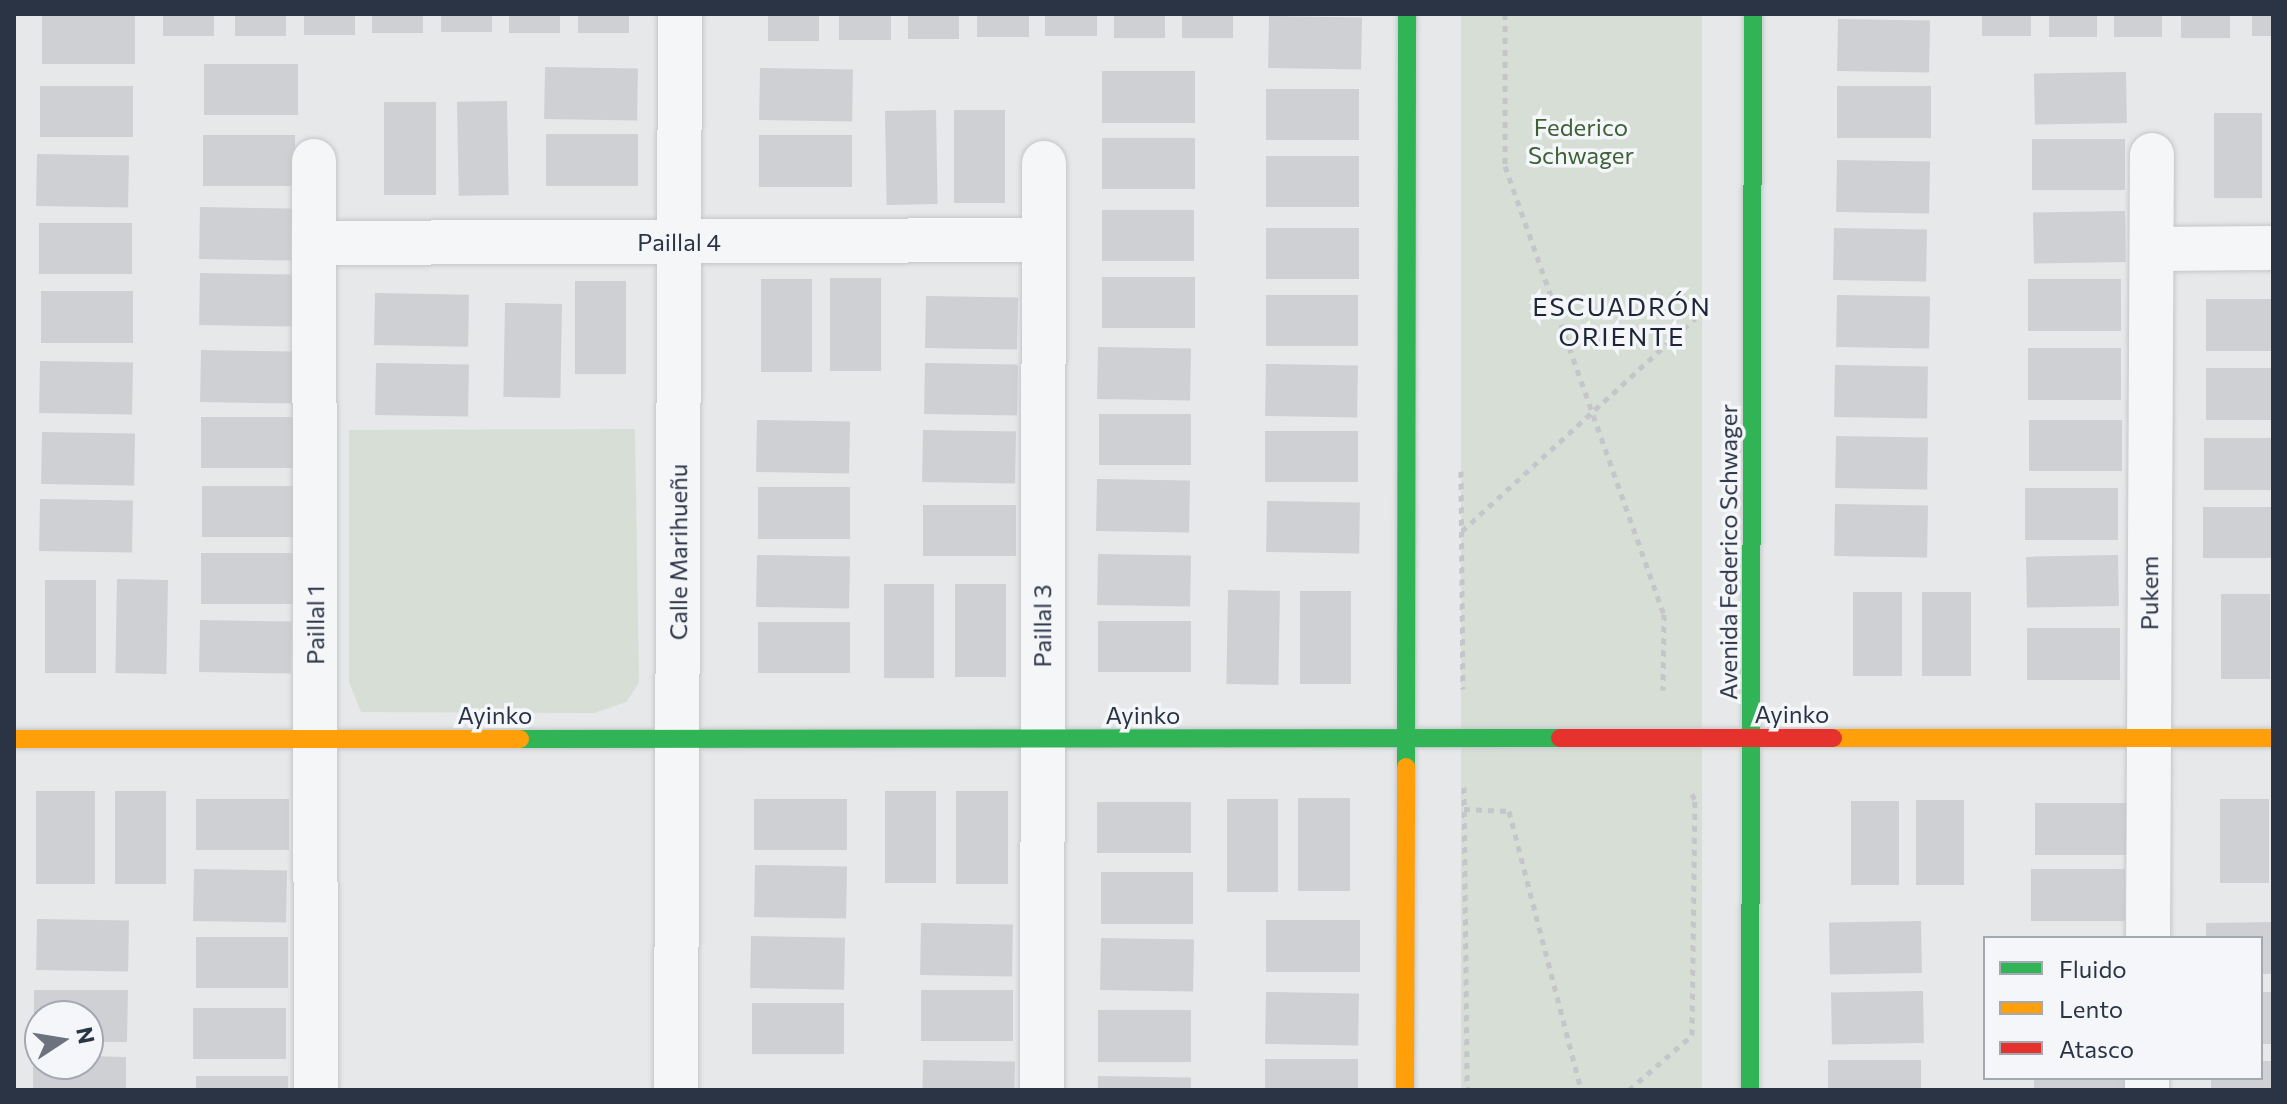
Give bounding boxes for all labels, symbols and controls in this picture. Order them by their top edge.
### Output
park label: Federico Schwager [1528,113,1634,169]
street label: Paillal 4 [637,228,721,256]
district label: ESCUADRÓN ORIENTE [1532,290,1712,352]
street label: Avenida Federico Schwager [1714,404,1742,700]
street label: Calle Marihueñu [664,464,692,640]
street label: Pukem [2135,556,2163,630]
street label: Paillal 1 [301,585,329,665]
street label: Paillal 3 [1028,585,1056,667]
street label: Ayinko [1755,700,1829,728]
street label: Ayinko [458,701,532,729]
street label: Ayinko [1106,701,1180,729]
legend [1983,936,2263,1080]
text: Fluido [2059,954,2127,983]
text: Lento [2059,994,2123,1023]
north arrow [24,1000,104,1080]
text: N [71,1024,101,1046]
text: Atasco [2059,1034,2134,1063]

